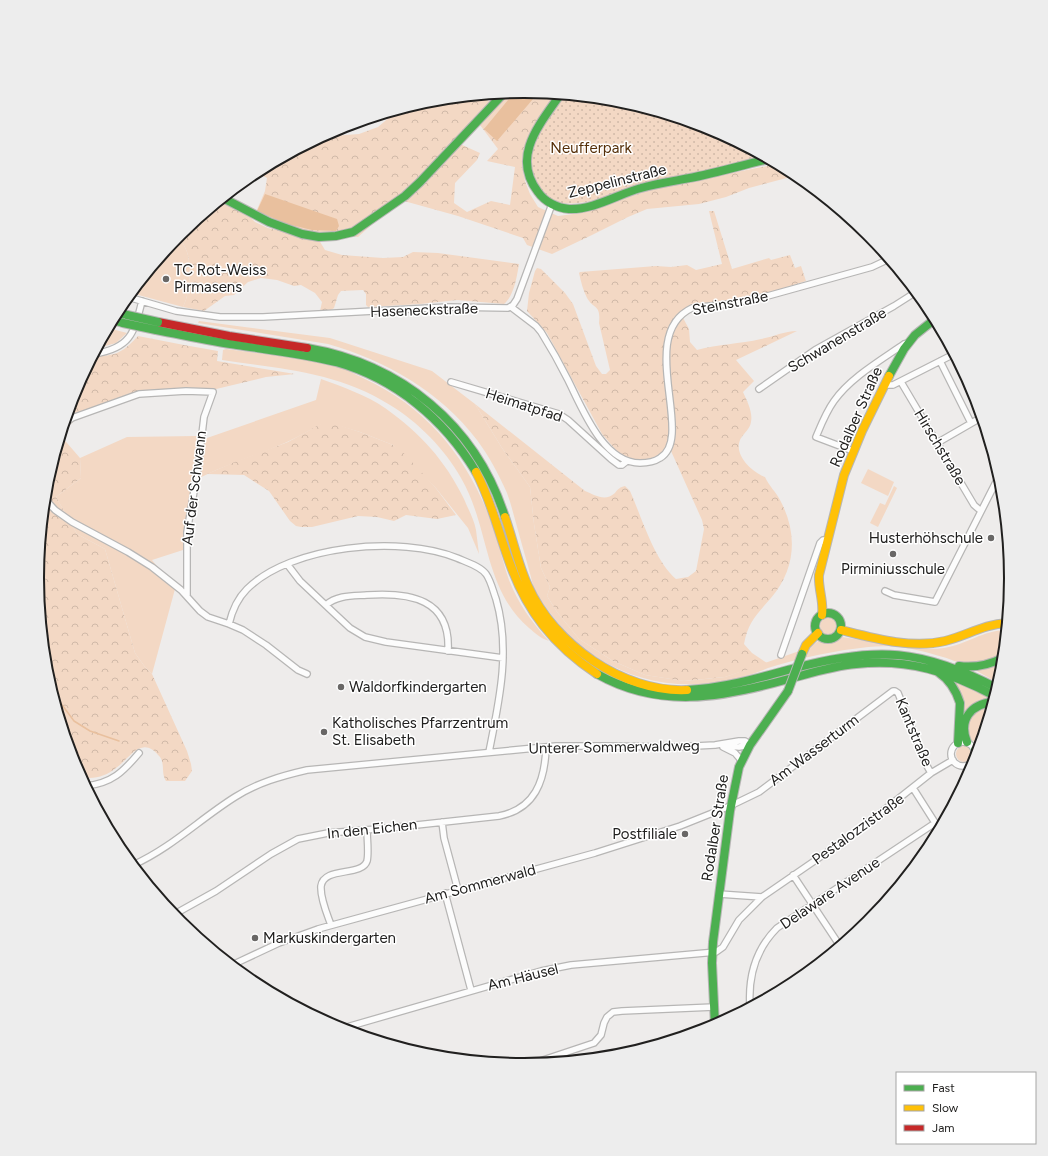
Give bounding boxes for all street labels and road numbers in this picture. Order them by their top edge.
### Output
street label: Zeppelinstraße [566,160,668,202]
street label: Steinstraße [691,287,769,319]
street label: Haseneckstraße [370,299,478,321]
street label: Schwanenstraße [784,303,890,377]
street label: Rodalber Straße [826,364,886,470]
street label: Heimatpfad [483,384,565,426]
street label: Hirschstraße [910,406,970,488]
street label: Auf der Schwann [178,430,210,546]
street label: Kantstraße [892,695,936,769]
street label: Am Wasserturm [766,711,862,789]
street label: Unterer Sommerwaldweg [528,737,700,757]
street label: Rodalber Straße [698,773,732,883]
street label: Pestalozzistraße [809,790,907,868]
street label: In den Eichen [326,815,418,843]
street label: Delaware Avenue [777,853,883,933]
street label: Am Sommerwald [422,860,538,908]
street label: Am Häusel [486,960,560,994]

